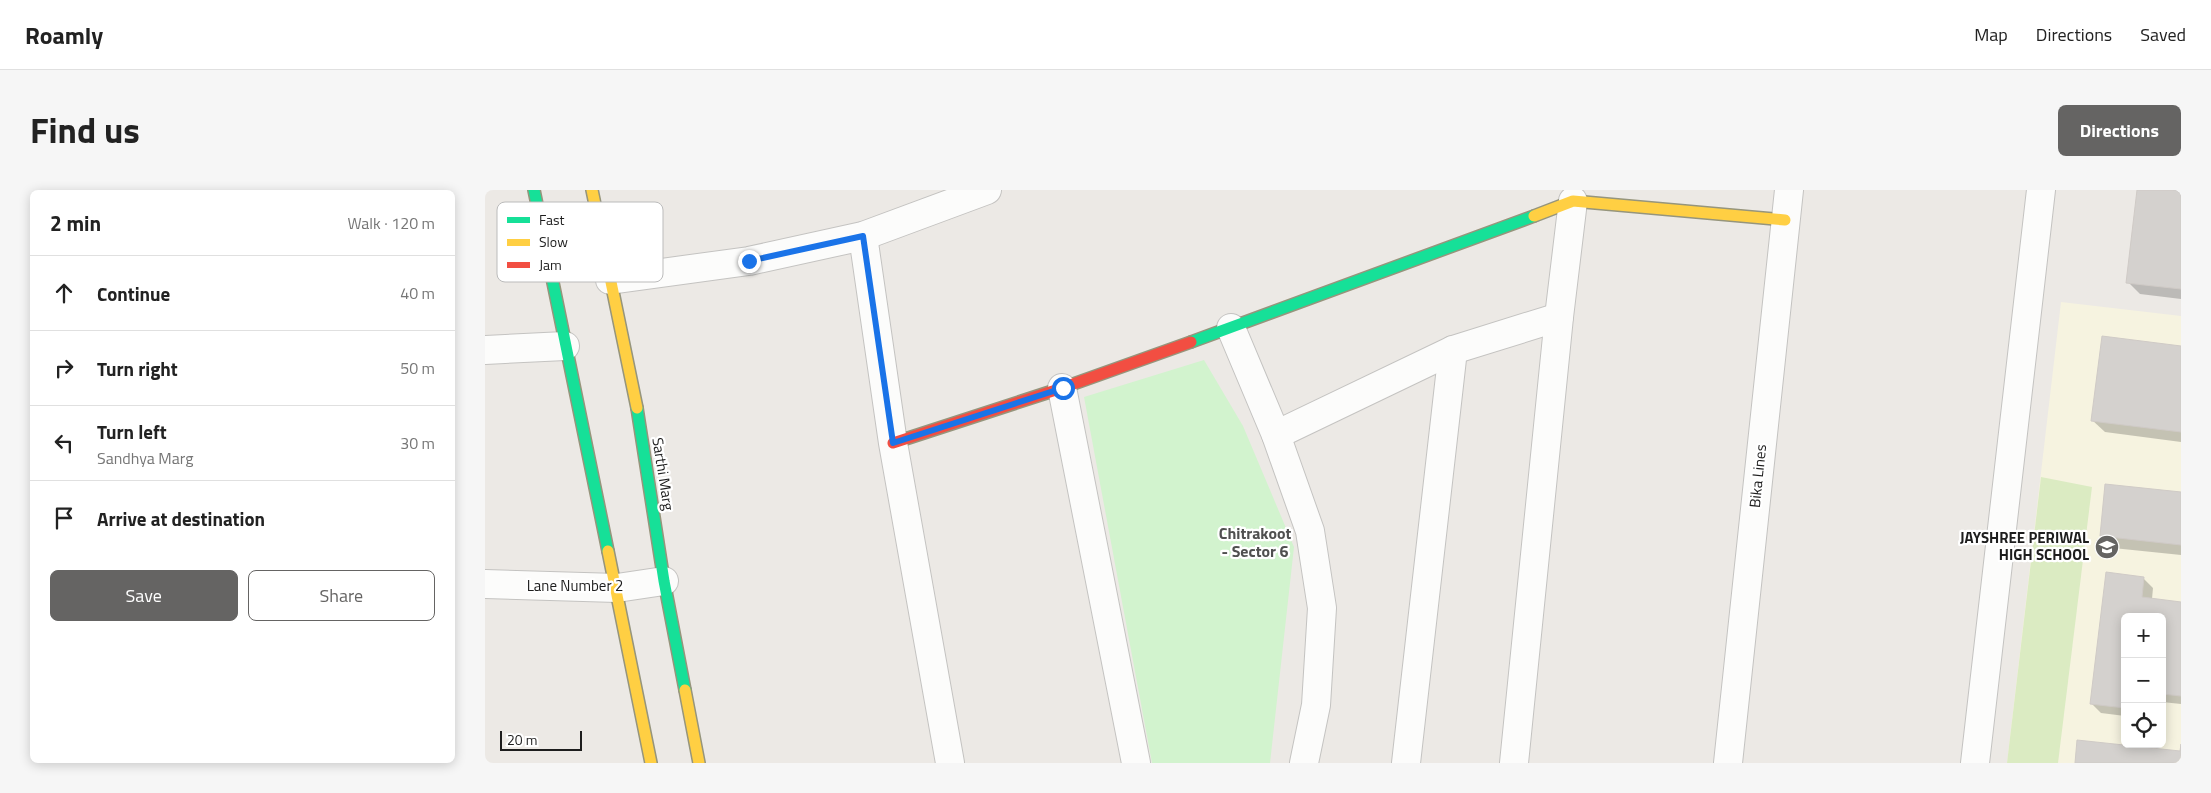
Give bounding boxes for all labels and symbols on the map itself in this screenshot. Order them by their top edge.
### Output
legend [497,202,663,282]
text: Fast [539,209,564,230]
text: Slow [539,231,568,252]
route end [738,250,761,273]
text: Jam [539,254,562,275]
route start [1052,377,1075,400]
street label: Sarthi Marg [646,436,681,512]
street label: Bika Lines [1743,443,1772,509]
district label: Chitrakoot - Sector 6 [1219,521,1291,563]
place label: JAYSHREE PERIWAL HIGH SCHOOL [1960,526,2089,566]
school or university icon: JAYSHREE PERIWAL HIGH SCHOOL [2094,534,2120,560]
street label: Lane Number 2 [527,574,623,597]
scale bar [500,728,583,751]

